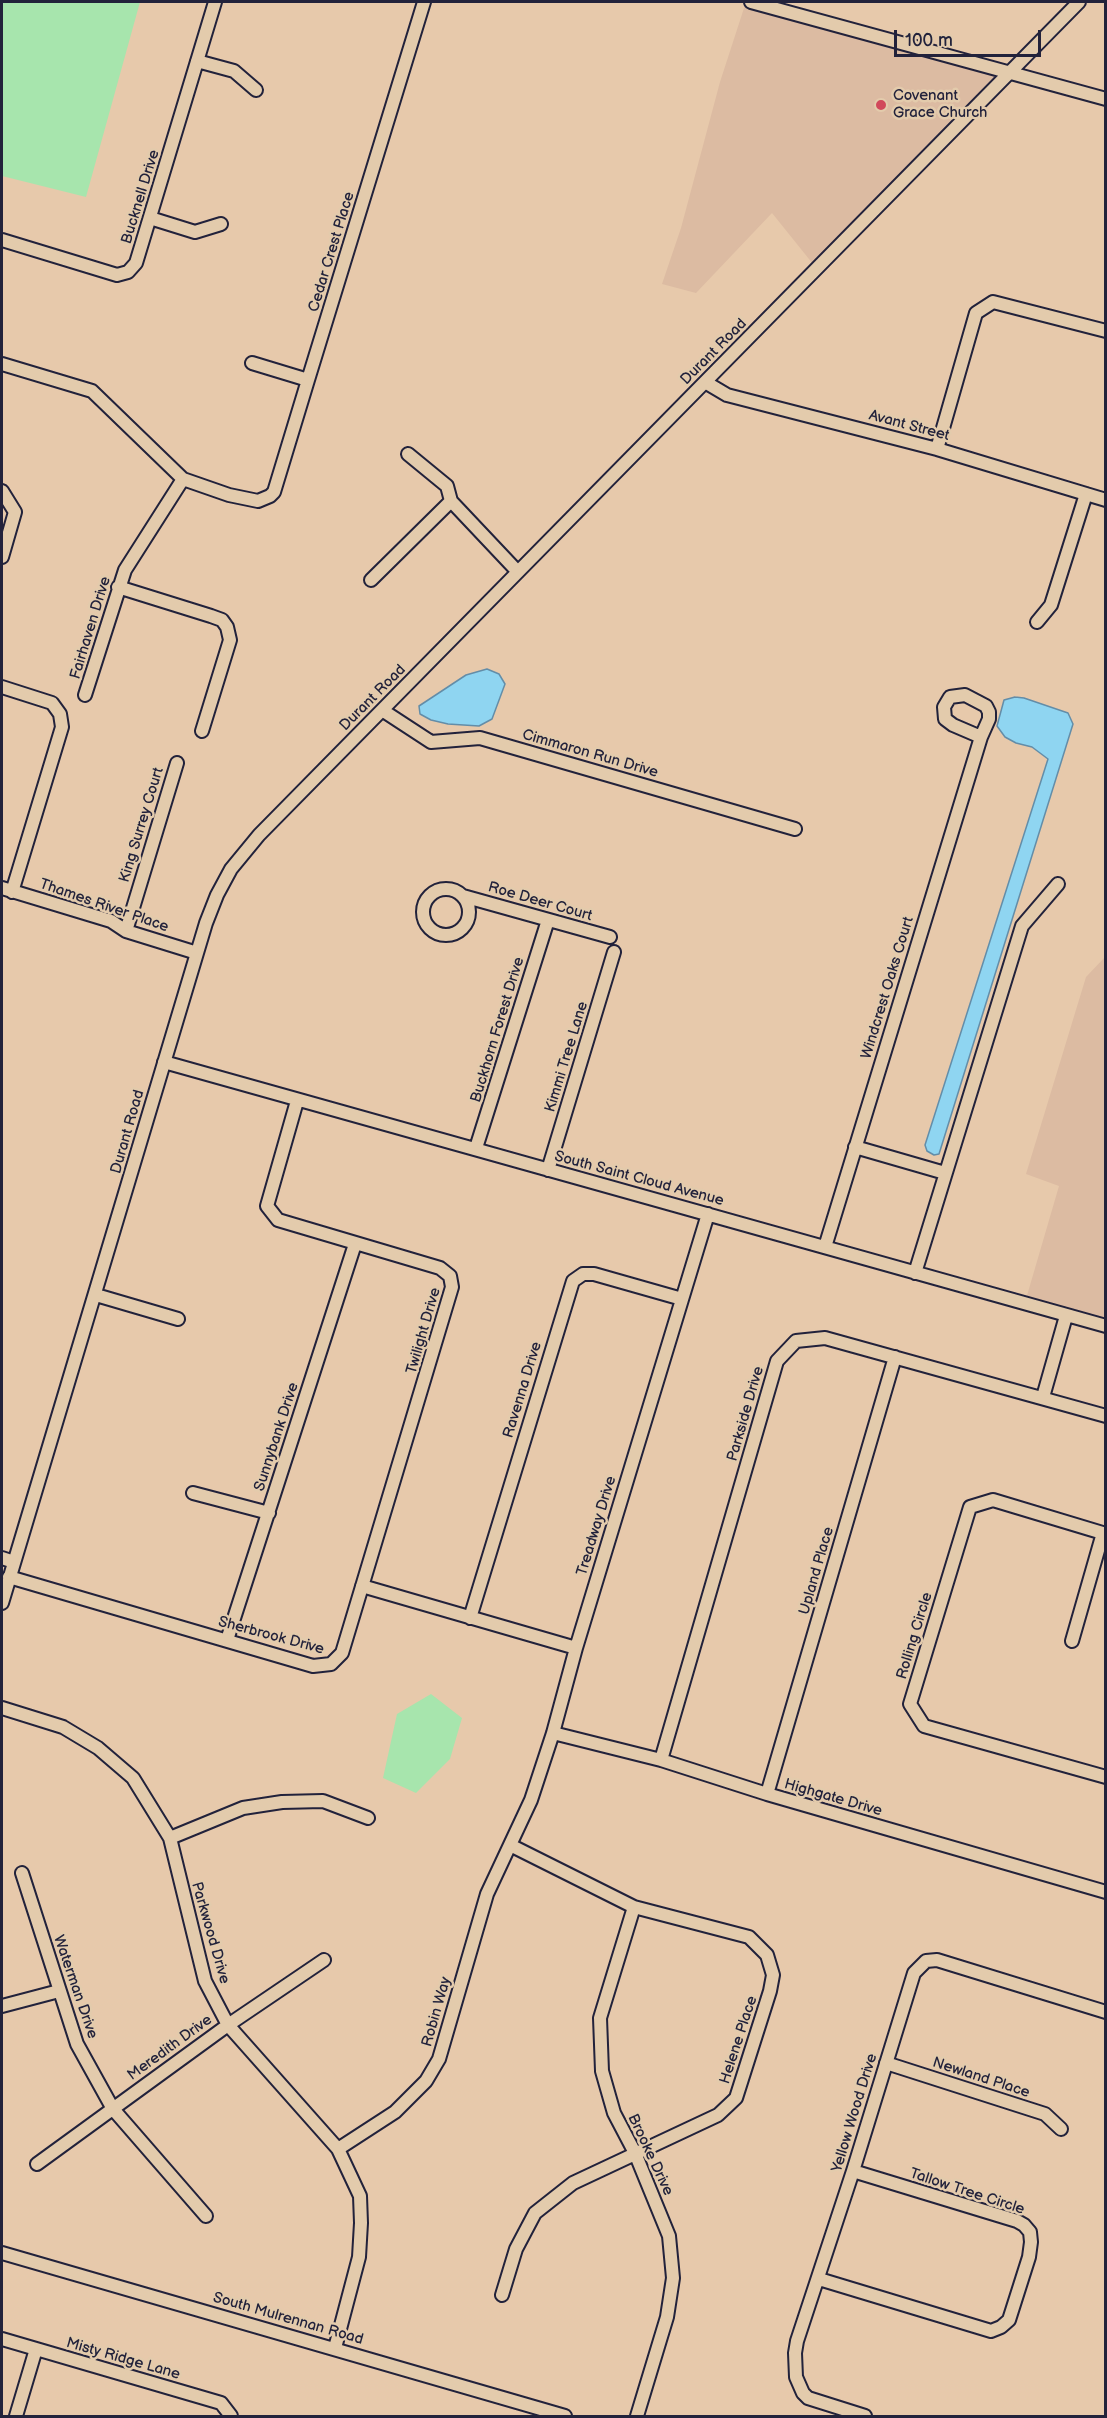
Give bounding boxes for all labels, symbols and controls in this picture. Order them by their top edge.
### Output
scale bar [897,18,1044,56]
text: 100 m [905,30,953,51]
place label: Covenant Grace Church [893,87,987,122]
marker: Covenant Grace Church [874,98,888,112]
street label: Bucknell Drive [118,148,164,246]
street label: Cedar Crest Place [305,190,359,314]
street label: Durant Road [677,315,751,389]
street label: Avant Street [867,407,951,445]
street label: Fairhaven Drive [67,574,115,682]
street label: Durant Road [336,661,410,735]
street label: Cimmaron Run Drive [520,726,660,782]
street label: King Surrey Court [116,765,168,885]
street label: Thames River Place [37,875,171,937]
street label: Roe Deer Court [486,879,594,925]
street label: Windcrest Oaks Court [858,915,918,1061]
street label: Buckhorn Forest Drive [467,955,529,1105]
street label: Kimmi Tree Lane [542,999,592,1115]
street label: Durant Road [107,1088,149,1176]
street label: South Saint Cloud Avenue [552,1148,726,1210]
street label: Twilight Drive [403,1286,445,1376]
street label: Ravenna Drive [500,1340,546,1440]
street label: Parkside Drive [724,1364,768,1464]
street label: Sunnybank Drive [251,1380,303,1494]
street label: Treadway Drive [573,1474,621,1578]
street label: Upland Place [796,1525,838,1617]
street label: Rolling Circle [893,1590,937,1682]
street label: Sherbrook Drive [216,1613,326,1659]
street label: Highgate Drive [782,1775,884,1821]
street label: Parkwood Drive [187,1880,233,1986]
street label: Waterman Drive [49,1933,101,2041]
street label: Robin Way [418,1975,456,2049]
street label: Helene Place [716,1994,762,2086]
street label: Meredith Drive [124,2011,216,2085]
street label: Yellow Wood Drive [828,2051,882,2175]
street label: Newland Place [930,2054,1032,2102]
street label: Brooke Drive [623,2111,677,2199]
street label: Tallow Tree Circle [907,2165,1027,2219]
street label: South Mulrennan Road [211,2289,365,2349]
street label: Misty Ridge Lane [64,2334,182,2384]

